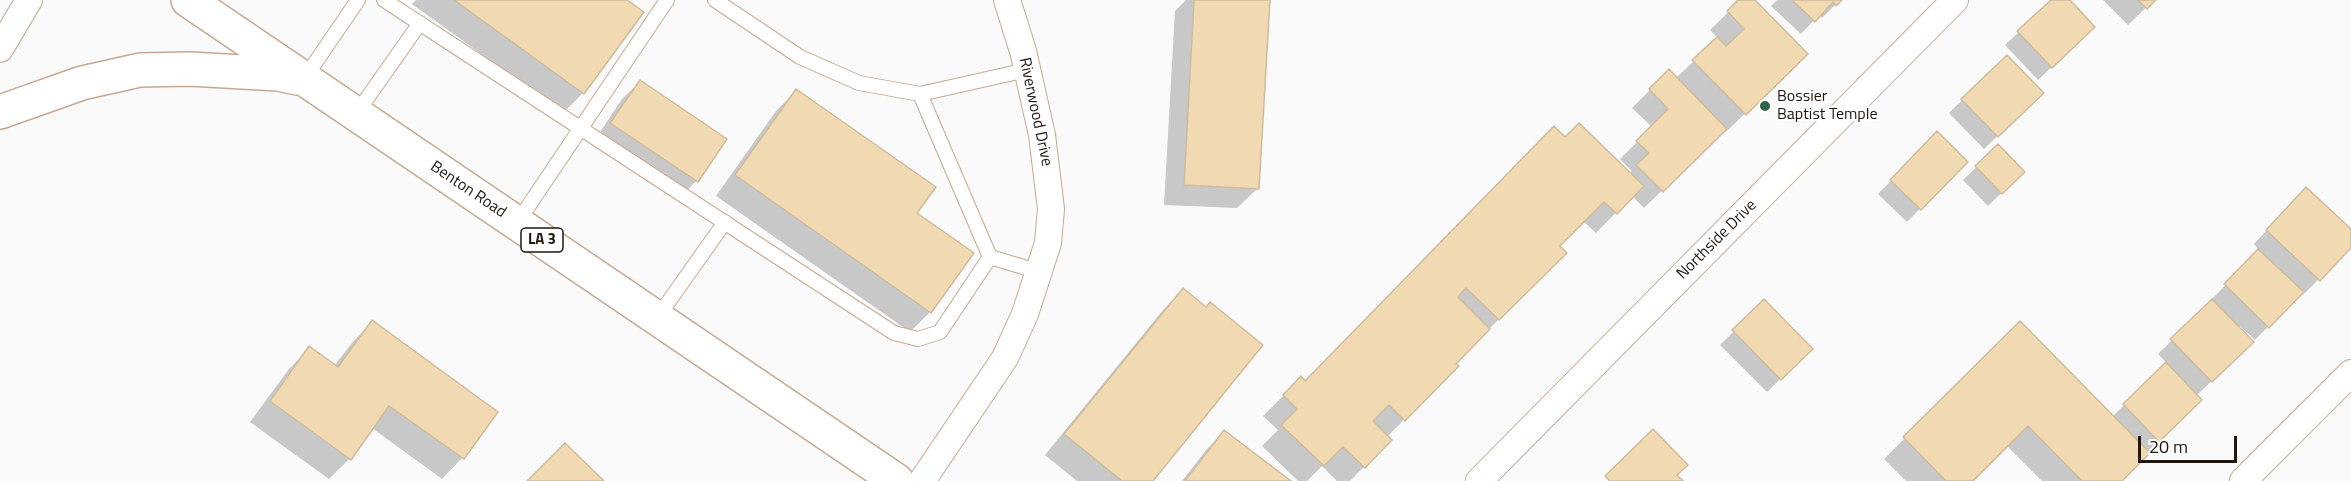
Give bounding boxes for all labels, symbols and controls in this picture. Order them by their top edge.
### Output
street label: Riverwood Drive [1014,56,1056,168]
place label: Bossier Baptist Temple [1777,87,1878,125]
marker: Bossier Baptist Temple [1758,99,1772,113]
street label: Benton Road [426,158,510,222]
street label: Northside Drive [1673,196,1761,284]
road number: LA 3 [521,228,563,252]
scale bar [2141,424,2240,462]
text: 20 m [2149,433,2188,460]

